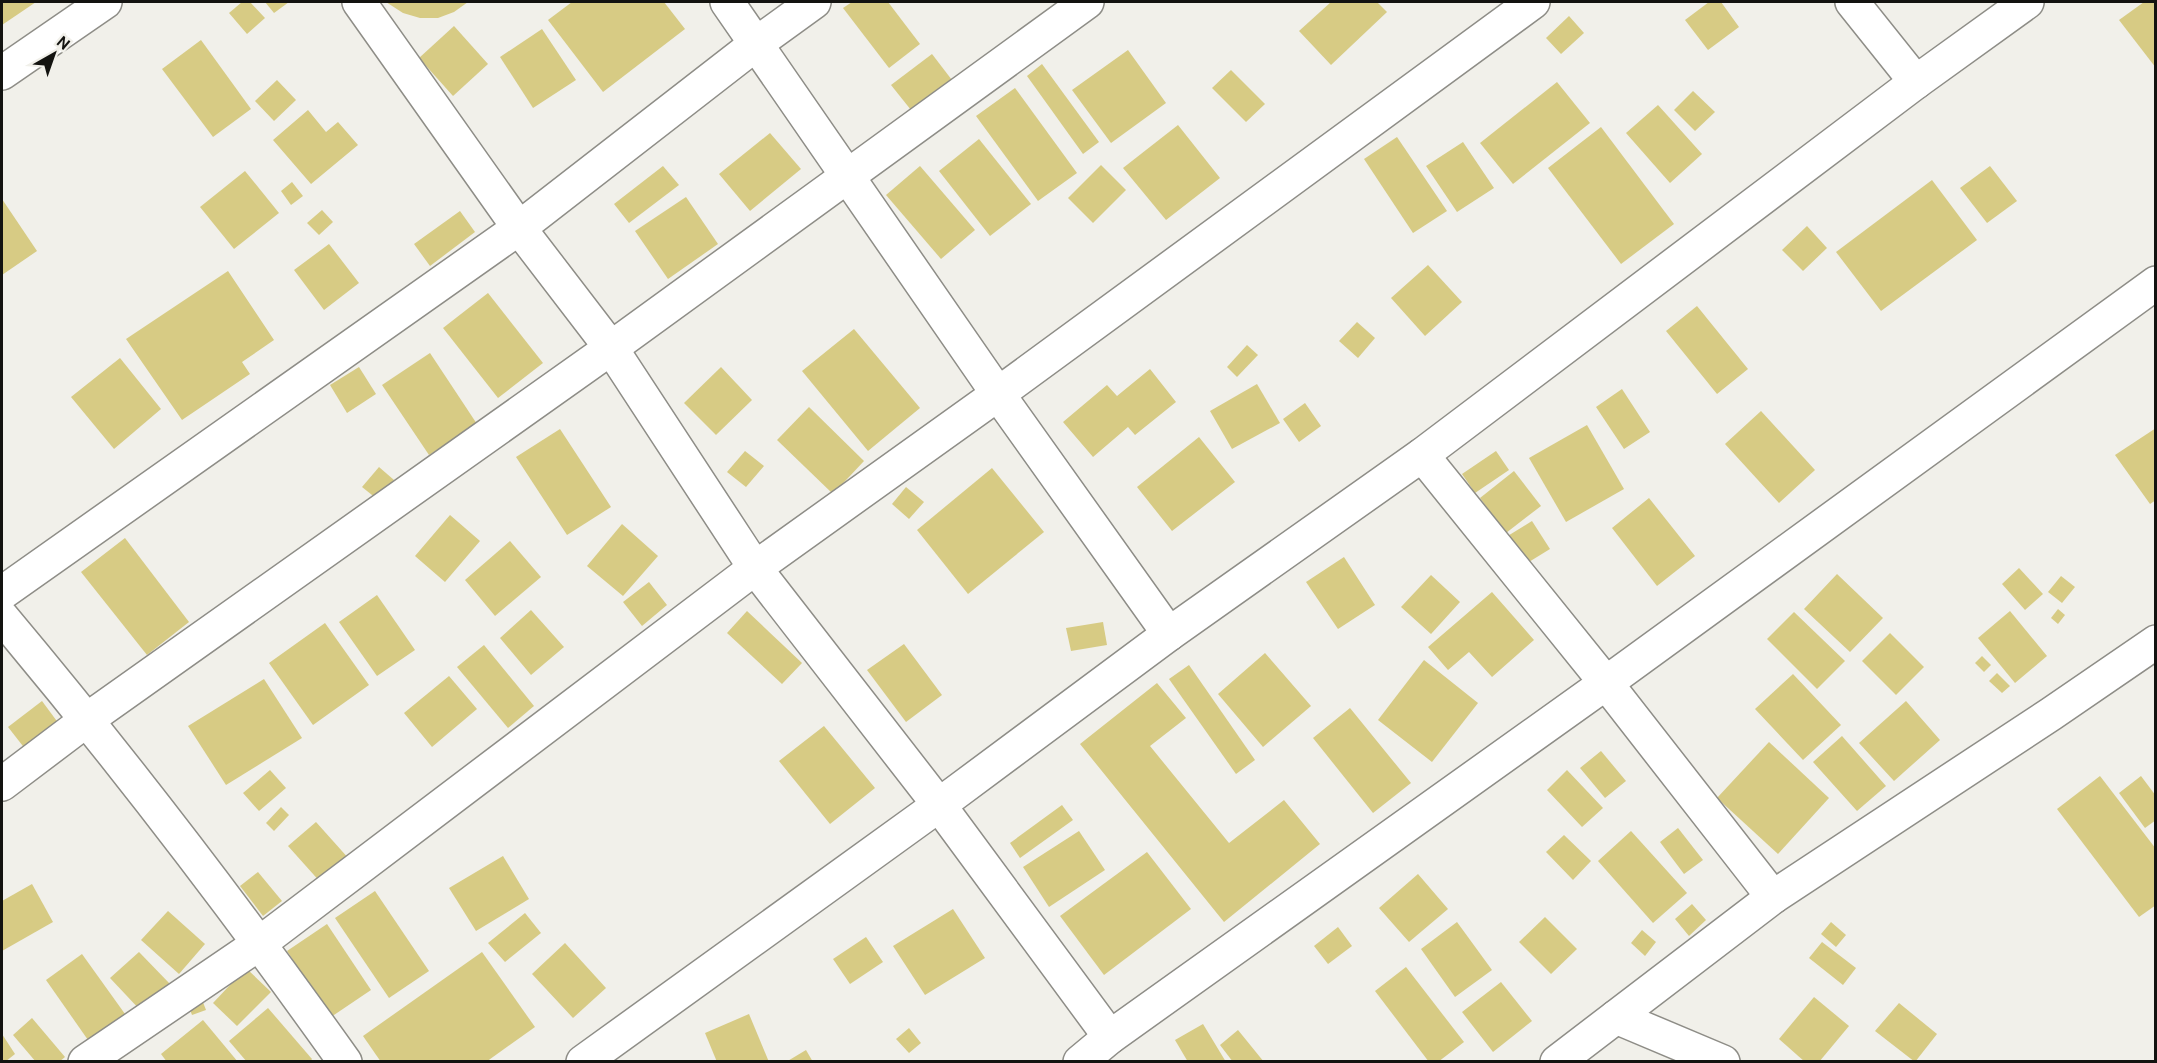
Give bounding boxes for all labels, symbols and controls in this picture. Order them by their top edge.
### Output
north arrow [24,24,84,84]
text: N [53,32,74,54]

